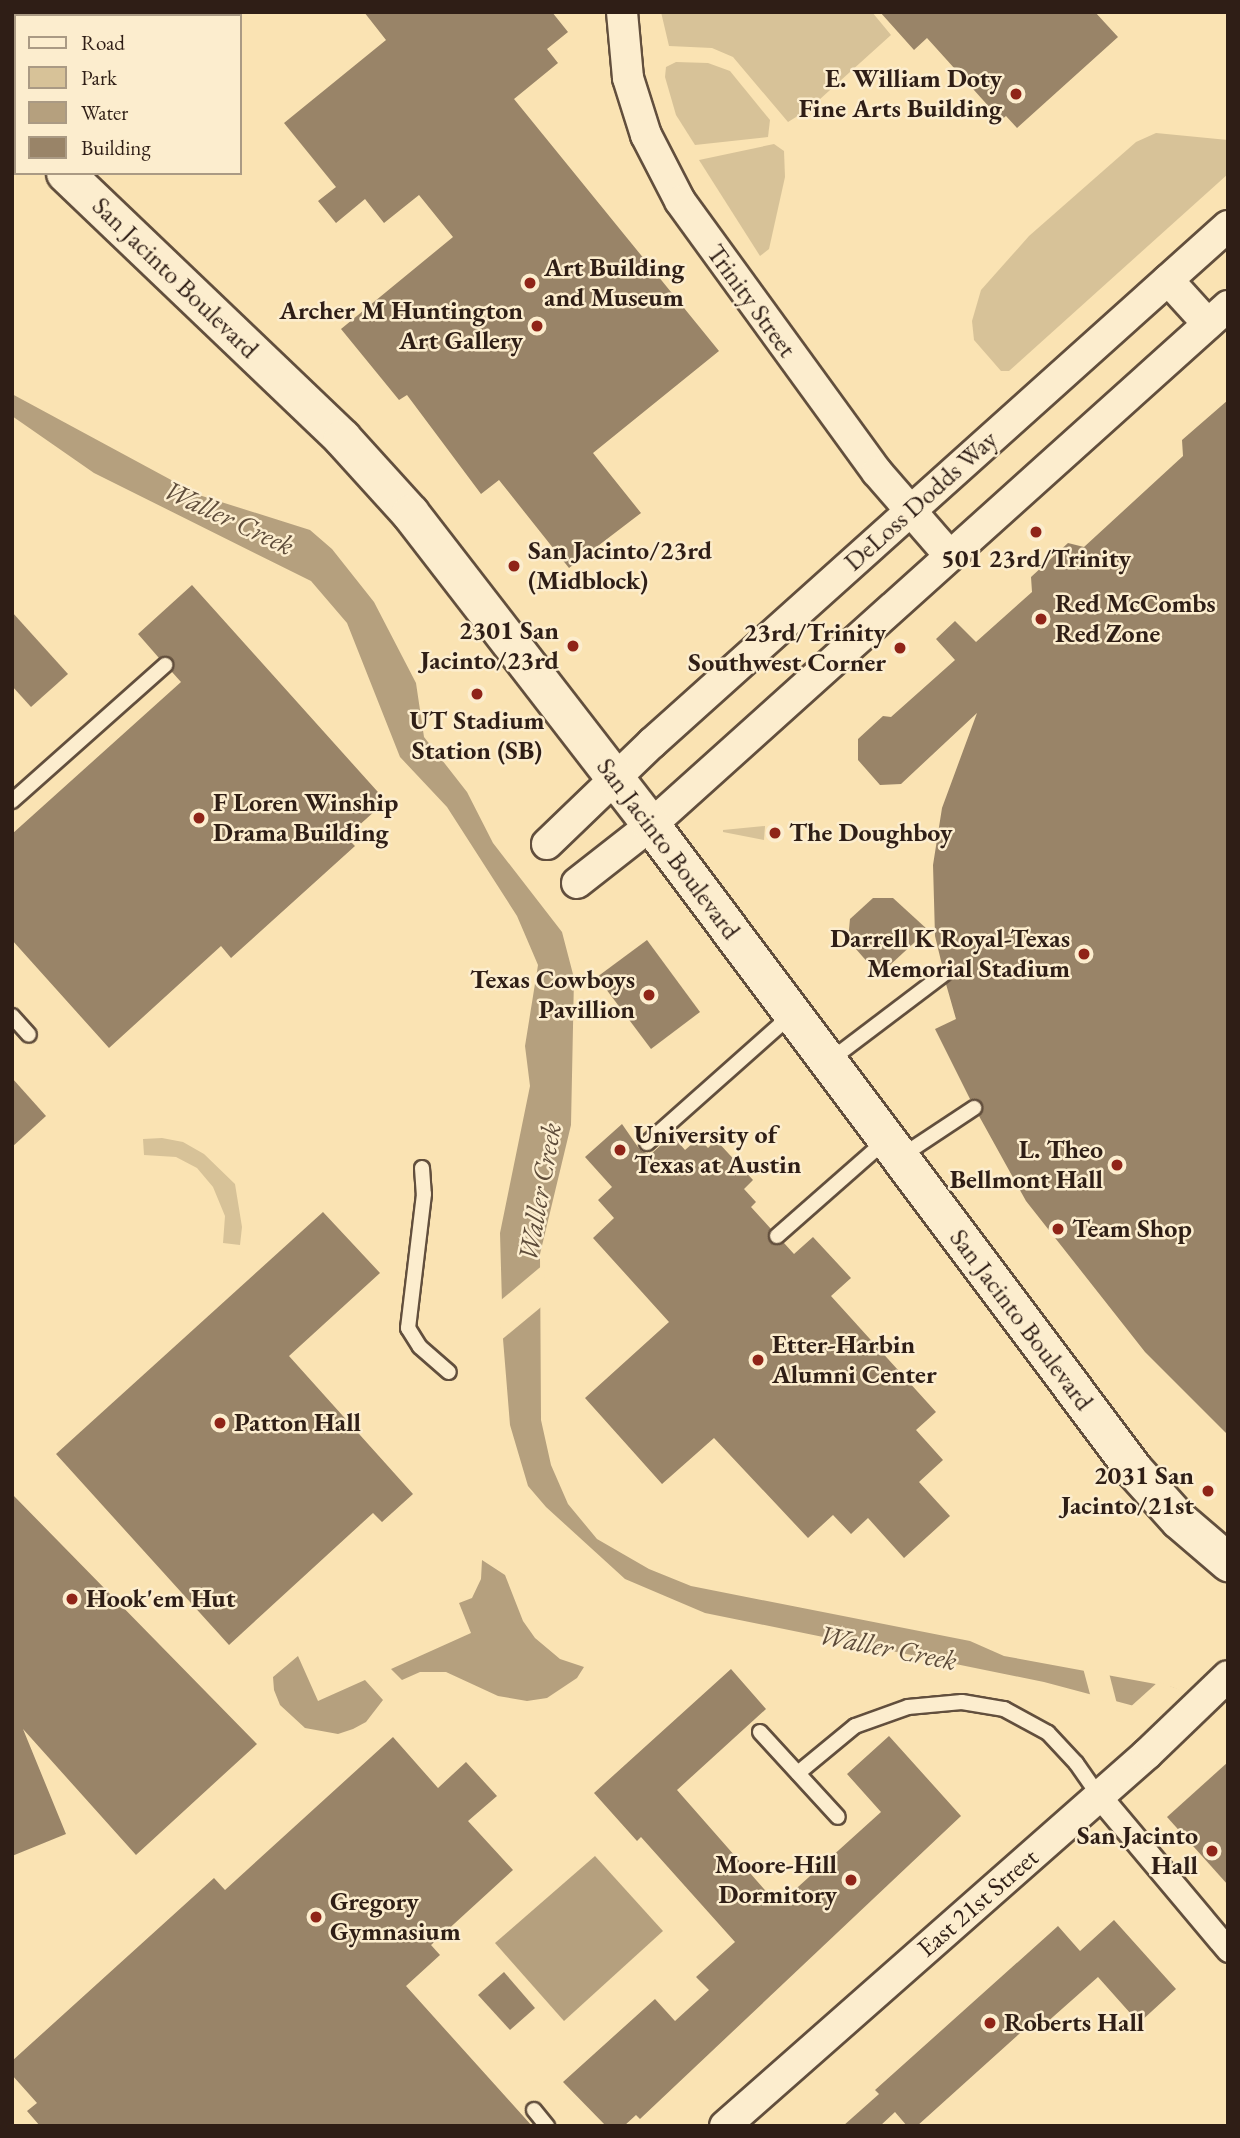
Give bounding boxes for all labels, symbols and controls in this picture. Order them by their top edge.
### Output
legend [14,14,242,175]
text: Road [81,29,125,56]
place label: E. William Doty Fine Arts Building [799,63,1002,124]
text: Park [81,64,117,91]
marker: E. William Doty Fine Arts Building [1008,86,1024,102]
text: Water [81,99,128,126]
text: Building [81,134,151,161]
street label: San Jacinto Boulevard [85,191,265,365]
street label: Trinity Street [700,238,802,364]
place label: Art Building and Museum [544,252,684,314]
marker: Art Building and Museum [522,275,538,291]
place label: Archer M Huntington Art Gallery [279,295,523,356]
marker: Archer M Huntington Art Gallery [529,318,545,334]
street label: DeLoss Dodds Way [838,424,1004,578]
water label: Waller Creek [158,472,300,562]
marker: 501 23rd/Trinity [1028,524,1044,540]
place label: San Jacinto/23rd (Midblock) [528,535,712,596]
place label: 501 23rd/Trinity [941,543,1131,575]
marker: San Jacinto/23rd (Midblock) [506,558,522,574]
place label: Red McCombs Red Zone [1055,588,1216,650]
marker: Red McCombs Red Zone [1033,611,1049,627]
place label: 2301 San Jacinto/23rd [420,615,559,676]
place label: 23rd/Trinity Southwest Corner [688,617,886,678]
marker: 2301 San Jacinto/23rd [565,638,581,654]
marker: 23rd/Trinity Southwest Corner [892,640,908,656]
marker: UT Stadium Station (SB) [469,686,485,702]
place label: UT Stadium Station (SB) [410,705,544,766]
street label: San Jacinto Boulevard [590,752,746,946]
place label: F Loren Winship Drama Building [213,787,398,848]
marker: F Loren Winship Drama Building [191,810,207,826]
place label: The Doughboy [789,817,952,849]
marker: The Doughboy [767,825,783,841]
place label: Darrell K Royal-Texas Memorial Stadium [830,923,1070,984]
marker: Darrell K Royal-Texas Memorial Stadium [1076,946,1092,962]
place label: Texas Cowboys Pavillion [470,964,635,1026]
marker: Texas Cowboys Pavillion [641,987,657,1003]
place label: University of Texas at Austin [634,1119,801,1180]
water label: Waller Creek [510,1120,568,1264]
place label: L. Theo Bellmont Hall [950,1134,1103,1196]
marker: University of Texas at Austin [612,1142,628,1158]
marker: L. Theo Bellmont Hall [1109,1157,1125,1173]
place label: Team Shop [1072,1213,1192,1245]
marker: Team Shop [1050,1221,1066,1237]
street label: San Jacinto Boulevard [943,1223,1099,1417]
place label: Etter-Harbin Alumni Center [772,1329,937,1390]
marker: Etter-Harbin Alumni Center [750,1352,766,1368]
place label: Patton Hall [234,1407,361,1439]
marker: Patton Hall [212,1415,228,1431]
place label: 2031 San Jacinto/21st [1061,1460,1194,1522]
marker: 2031 San Jacinto/21st [1200,1483,1216,1499]
place label: Hook'em Hut [86,1583,235,1615]
marker: Hook'em Hut [64,1591,80,1607]
water label: Waller Creek [816,1617,960,1677]
place label: San Jacinto Hall [1077,1820,1198,1882]
street label: East 21st Street [911,1842,1045,1964]
marker: San Jacinto Hall [1204,1843,1220,1859]
place label: Moore-Hill Dormitory [715,1849,837,1910]
marker: Moore-Hill Dormitory [843,1872,859,1888]
place label: Gregory Gymnasium [330,1886,461,1948]
marker: Gregory Gymnasium [308,1909,324,1925]
place label: Roberts Hall [1004,2007,1144,2039]
marker: Roberts Hall [982,2015,998,2031]

